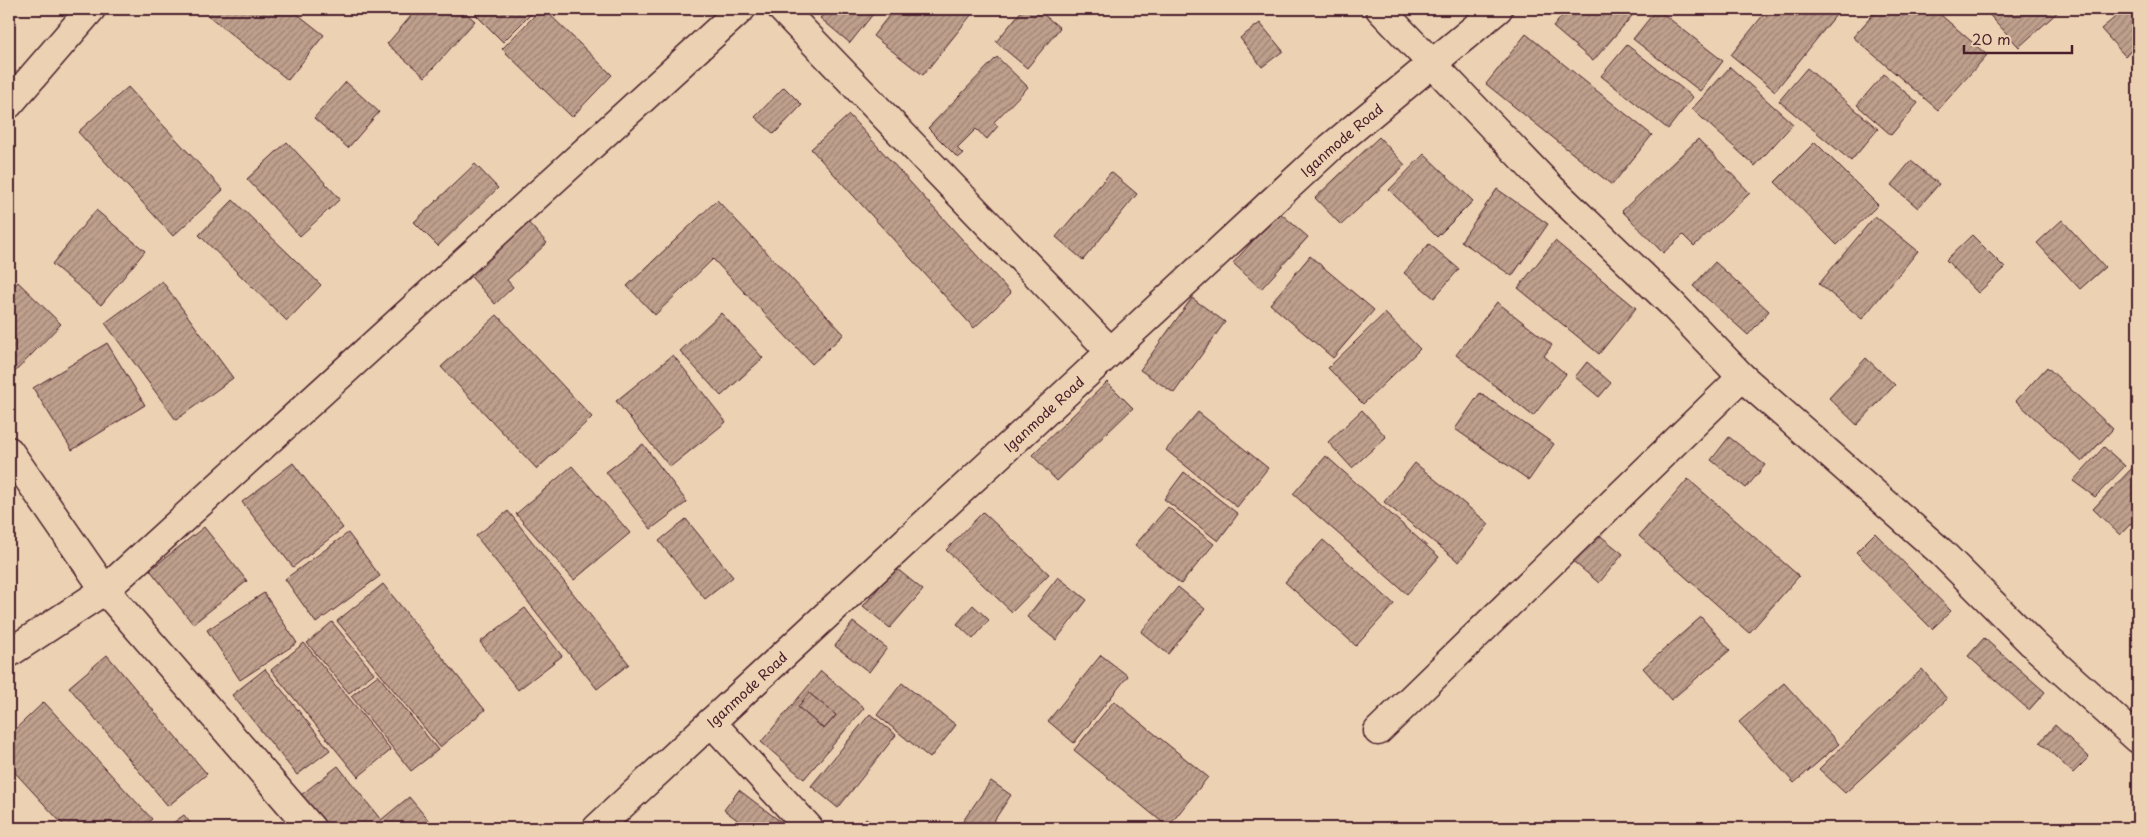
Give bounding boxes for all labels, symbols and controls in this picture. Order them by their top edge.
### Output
scale bar [1964,22,2072,54]
text: 20 m [1972,27,2011,50]
street label: Iganmode Road [1295,98,1387,181]
street label: Iganmode Road [998,371,1088,457]
street label: Iganmode Road [702,646,792,732]

